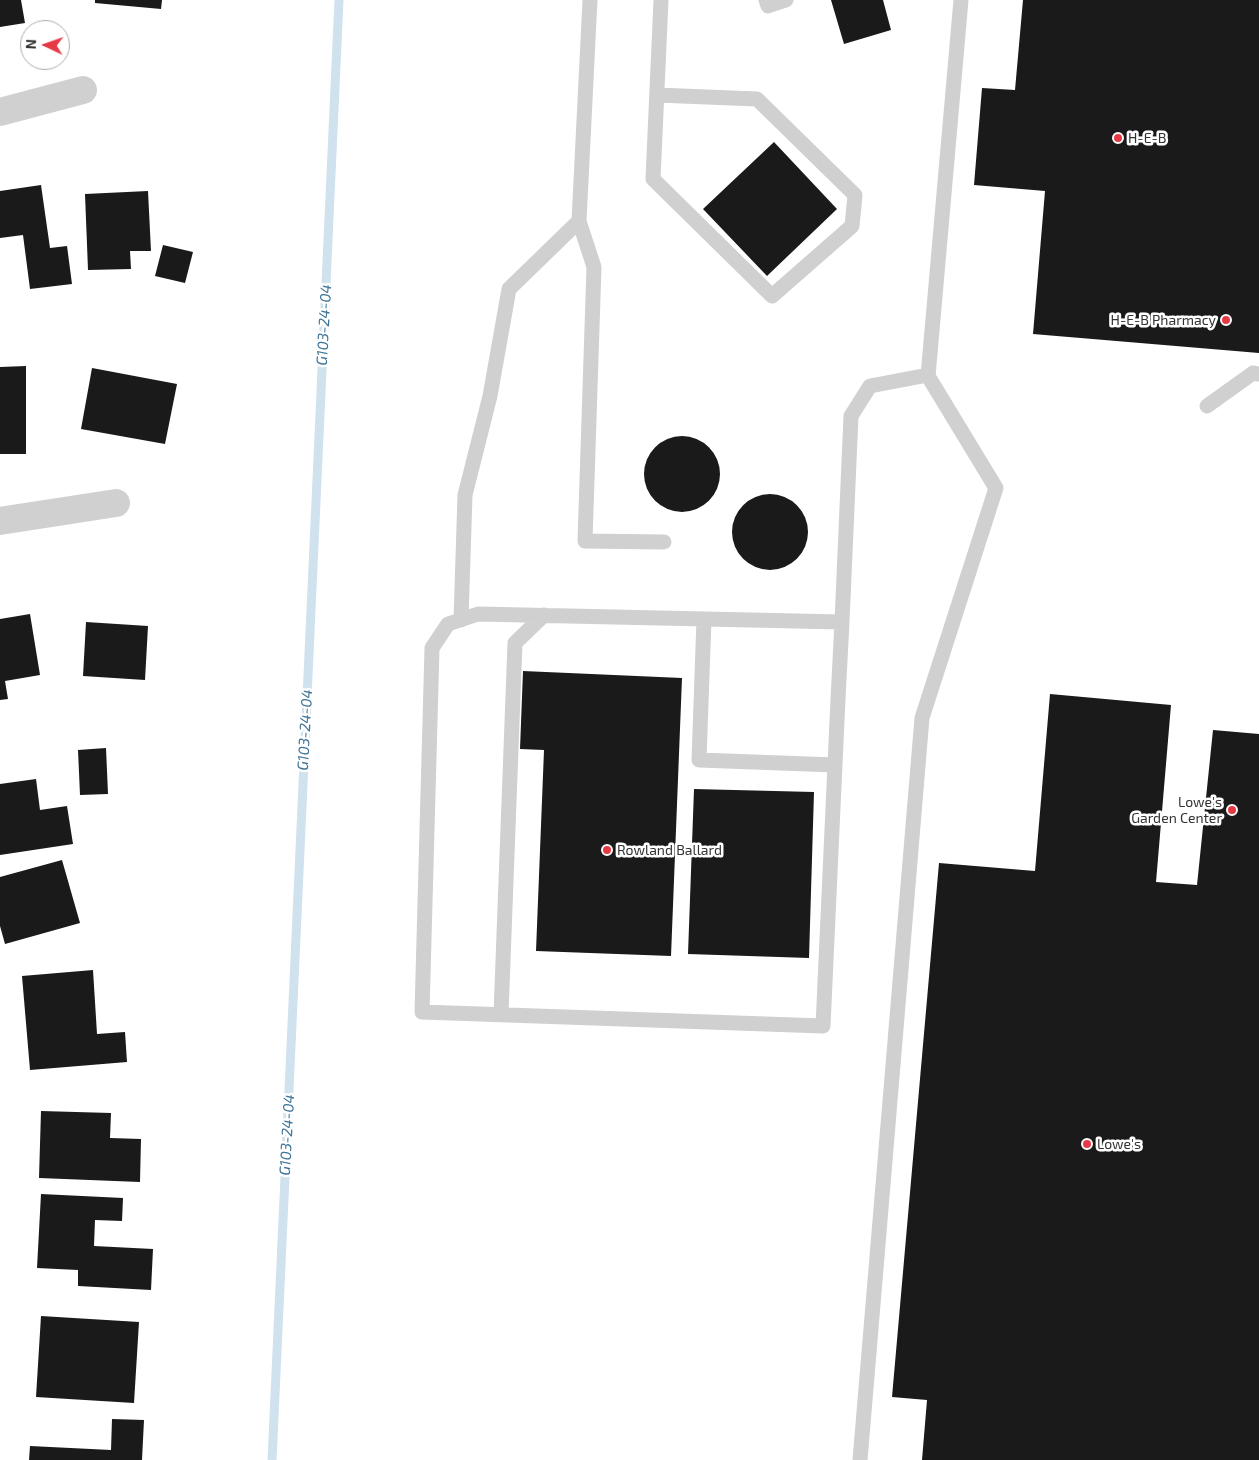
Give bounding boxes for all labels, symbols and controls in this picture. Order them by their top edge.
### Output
north arrow [20,20,70,70]
text: N [22,39,39,50]
place label: H-E-B [1128,130,1166,146]
marker: H-E-B [1112,132,1124,144]
water label: G103-24-04 [313,284,335,366]
place label: H-E-B Pharmacy [1111,312,1216,328]
marker: H-E-B Pharmacy [1220,314,1232,326]
water label: G103-24-04 [294,689,316,771]
place label: Lowe's Garden Center [1131,794,1222,826]
marker: Lowe's Garden Center [1226,804,1238,816]
place label: Rowland Ballard [617,842,722,858]
marker: Rowland Ballard [601,844,613,856]
water label: G103-24-04 [276,1094,298,1176]
place label: Lowe's [1097,1136,1141,1152]
marker: Lowe's [1081,1138,1093,1150]

